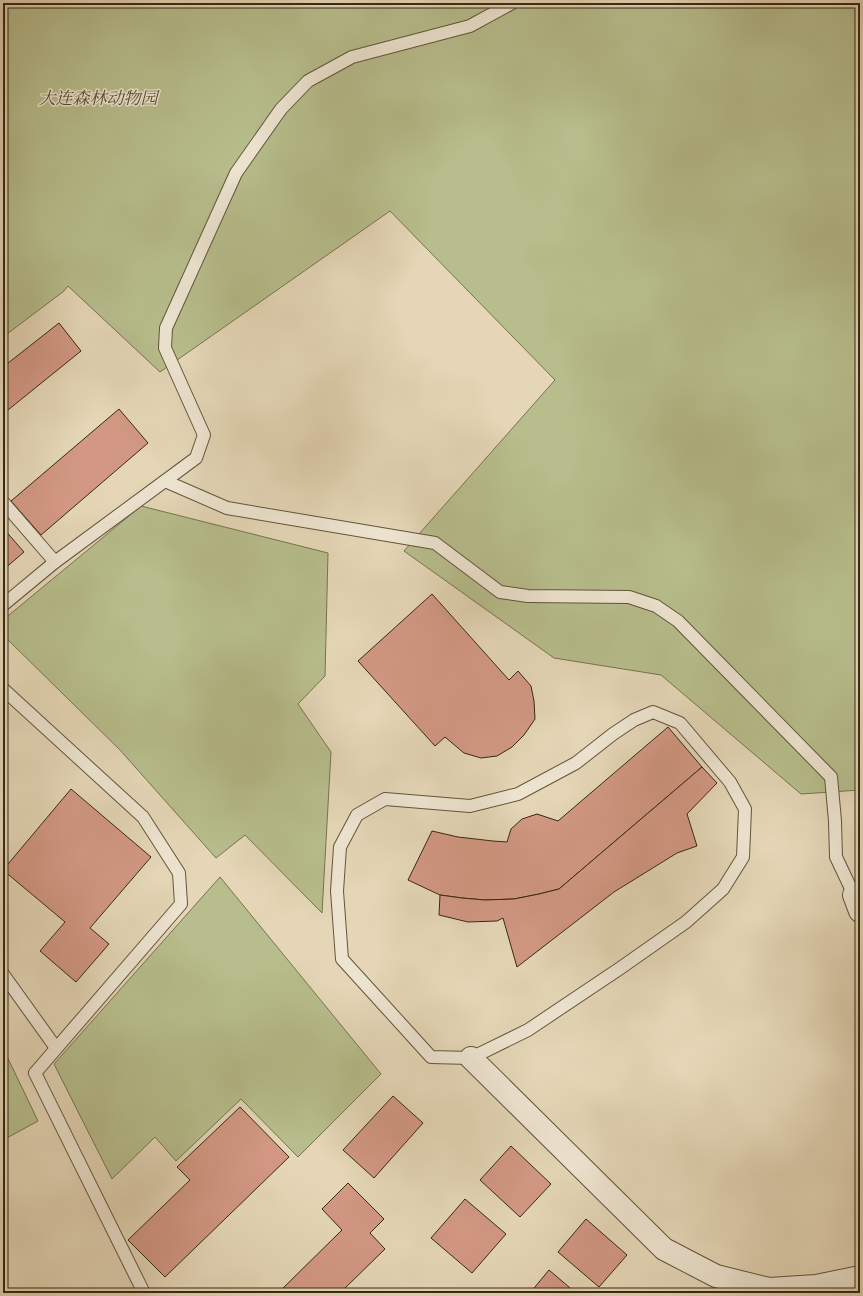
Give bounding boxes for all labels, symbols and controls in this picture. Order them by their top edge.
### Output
park label: 大连森林动物园 [39,88,160,109]

